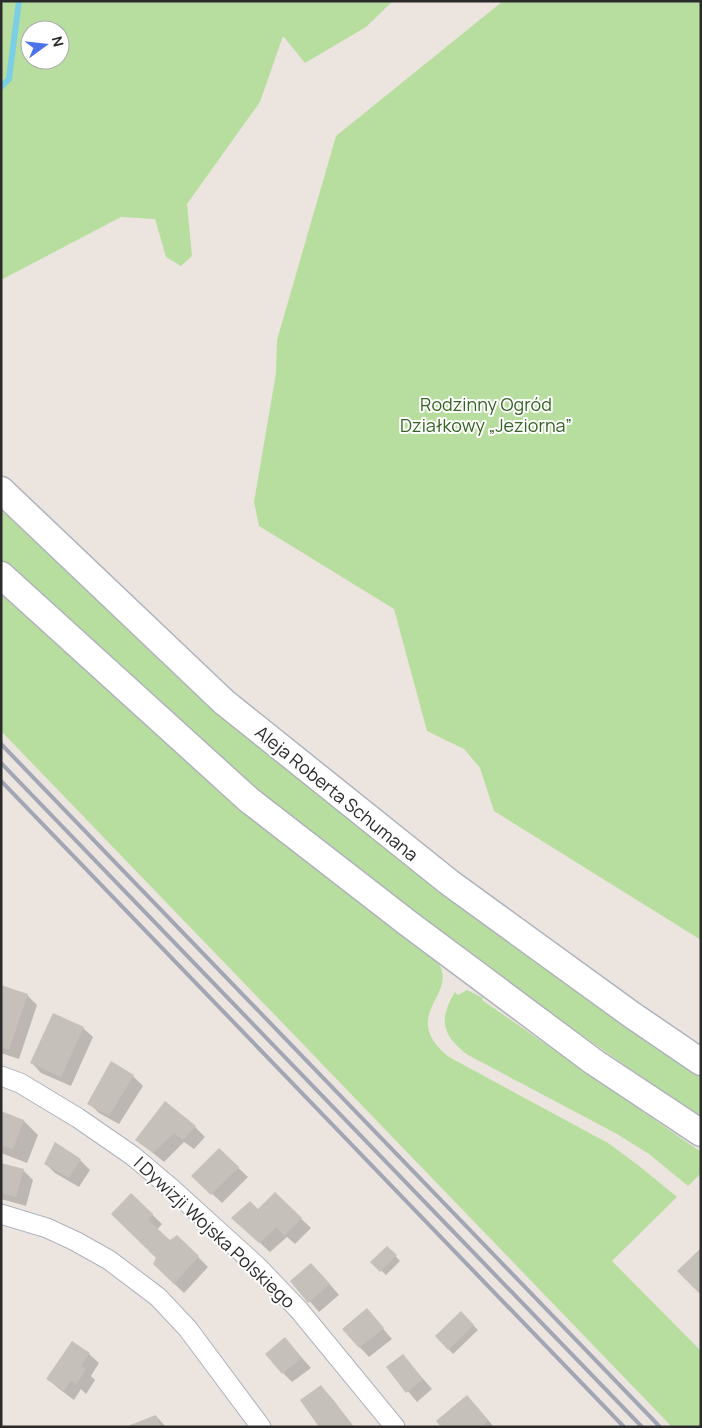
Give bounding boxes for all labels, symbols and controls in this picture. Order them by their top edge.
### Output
north arrow [20,20,70,70]
text: N [48,34,69,49]
park label: Rodzinny Ogród Działkowy „Jeziorna” [400,392,572,437]
street label: Aleja Roberta Schumana [251,720,423,866]
street label: I Dywizji Wojska Polskiego [129,1151,301,1313]

